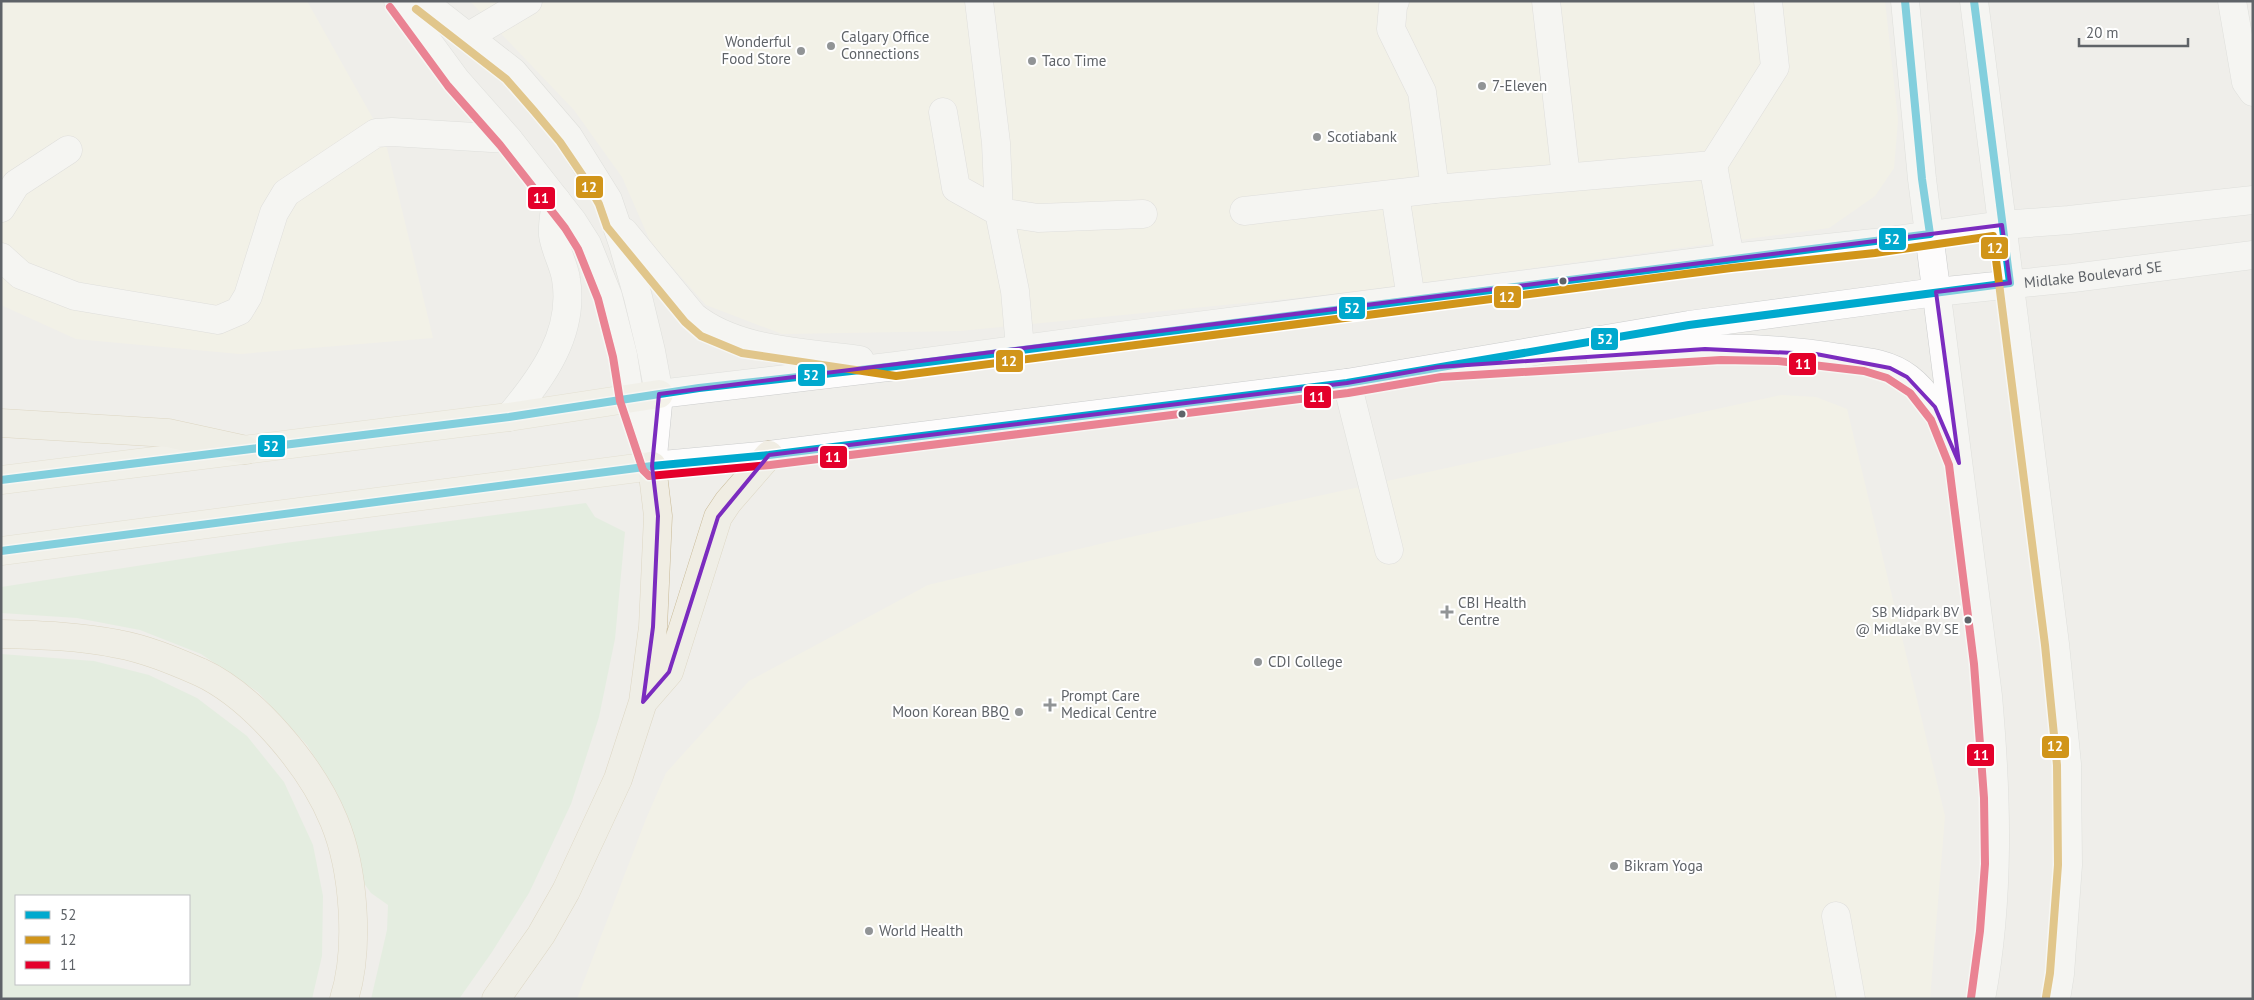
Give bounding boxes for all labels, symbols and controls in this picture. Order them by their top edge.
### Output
scale bar [2079,15,2188,47]
text: 20 m [2086,23,2119,42]
place label: Calgary Office Connections [841,27,929,63]
place label: Wonderful Food Store [721,32,792,68]
marker: Calgary Office Connections [825,40,837,52]
marker: Wonderful Food Store [795,45,807,57]
place label: Taco Time [1042,51,1106,70]
marker: Taco Time [1026,55,1038,67]
place label: 7-Eleven [1492,76,1547,95]
marker: 7-Eleven [1476,80,1488,92]
place label: Scotiabank [1327,127,1398,146]
marker: Scotiabank [1311,131,1323,143]
line badge: 12 [575,175,604,199]
text: 12 [581,178,597,196]
line badge: 11 [527,186,556,210]
text: 11 [533,189,549,207]
line badge: 52 [1878,227,1907,251]
text: 52 [1884,230,1900,248]
line badge: 12 [1980,236,2009,260]
text: 12 [1987,239,2003,257]
street label: Midlake Boulevard SE [2023,257,2163,292]
unlabelled marker [1558,276,1568,286]
line badge: 12 [1493,285,1522,309]
text: 12 [1499,288,1515,306]
line badge: 52 [1338,296,1366,320]
text: 52 [1344,299,1360,317]
line badge: 52 [1590,327,1619,351]
text: 52 [1597,330,1613,348]
line badge: 12 [995,349,1024,373]
text: 12 [1001,352,1017,370]
line badge: 11 [1788,352,1817,376]
text: 11 [1795,355,1811,373]
line badge: 52 [797,363,826,387]
text: 52 [803,366,819,384]
line badge: 11 [1303,385,1332,409]
text: 11 [1309,388,1325,406]
unlabelled marker [1177,409,1187,419]
line badge: 52 [257,434,286,458]
text: 52 [263,437,279,455]
line badge: 11 [819,445,848,469]
text: 11 [825,448,841,466]
place label: CBI Health Centre [1458,593,1527,629]
place label: SB Midpark BV @ Midlake BV SE [1855,603,1959,638]
marker: CBI Health Centre [1440,605,1454,619]
marker: SB Midpark BV @ Midlake BV SE [1963,615,1973,625]
place label: CDI College [1268,652,1343,671]
marker: CDI College [1252,656,1264,668]
place label: Prompt Care Medical Centre [1061,686,1157,722]
marker: Prompt Care Medical Centre [1043,698,1057,712]
place label: Moon Korean BBQ [892,702,1010,721]
marker: Moon Korean BBQ [1013,706,1025,718]
line badge: 12 [2041,735,2070,759]
text: 12 [2047,737,2063,755]
line badge: 11 [1966,743,1995,767]
text: 11 [1973,746,1989,764]
place label: Bikram Yoga [1624,856,1703,875]
marker: Bikram Yoga [1608,860,1620,872]
legend [15,895,190,985]
text: 52 [60,905,76,924]
place label: World Health [879,921,963,940]
marker: World Health [863,925,875,937]
text: 12 [60,930,76,949]
text: 11 [60,955,76,974]

